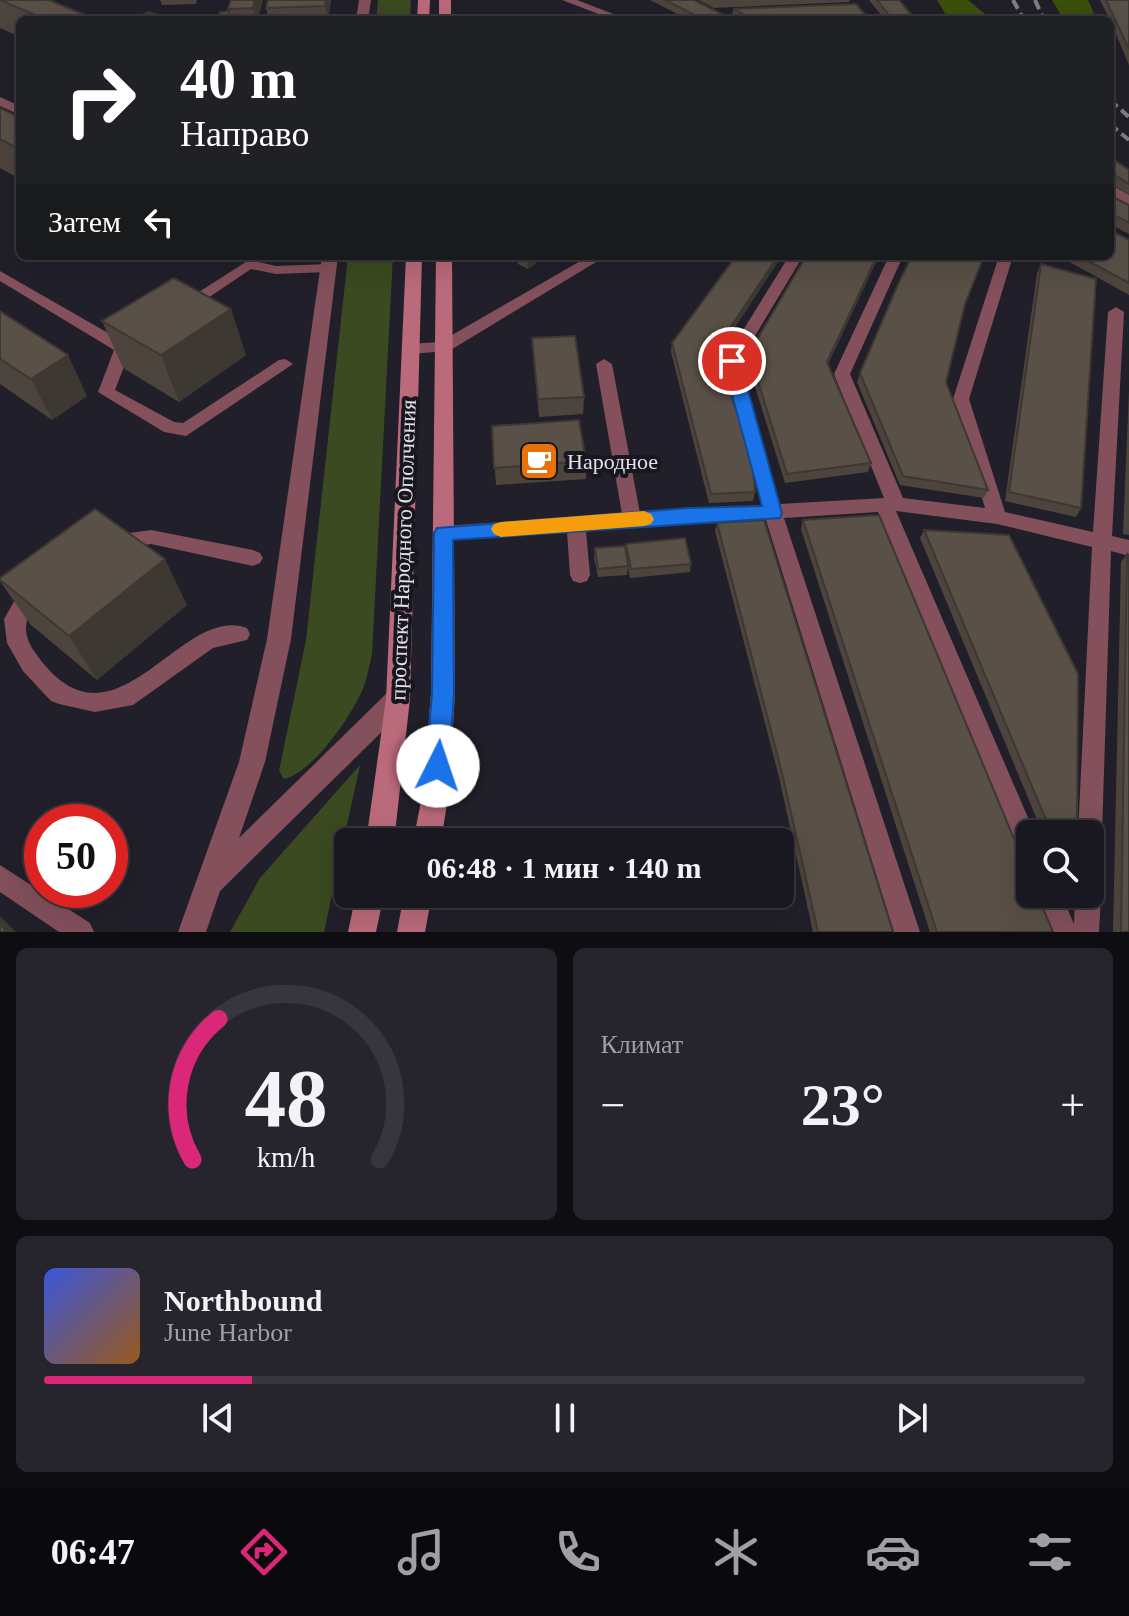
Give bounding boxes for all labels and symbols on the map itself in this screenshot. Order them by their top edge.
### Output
pin [698,327,766,395]
street label: проспект Народного Ополчения [385,399,421,701]
cafe icon: Народное [518,440,560,482]
place label: Народное [567,449,658,474]
position arrow [396,724,480,808]
speed limit sign: 50 [24,804,128,908]

